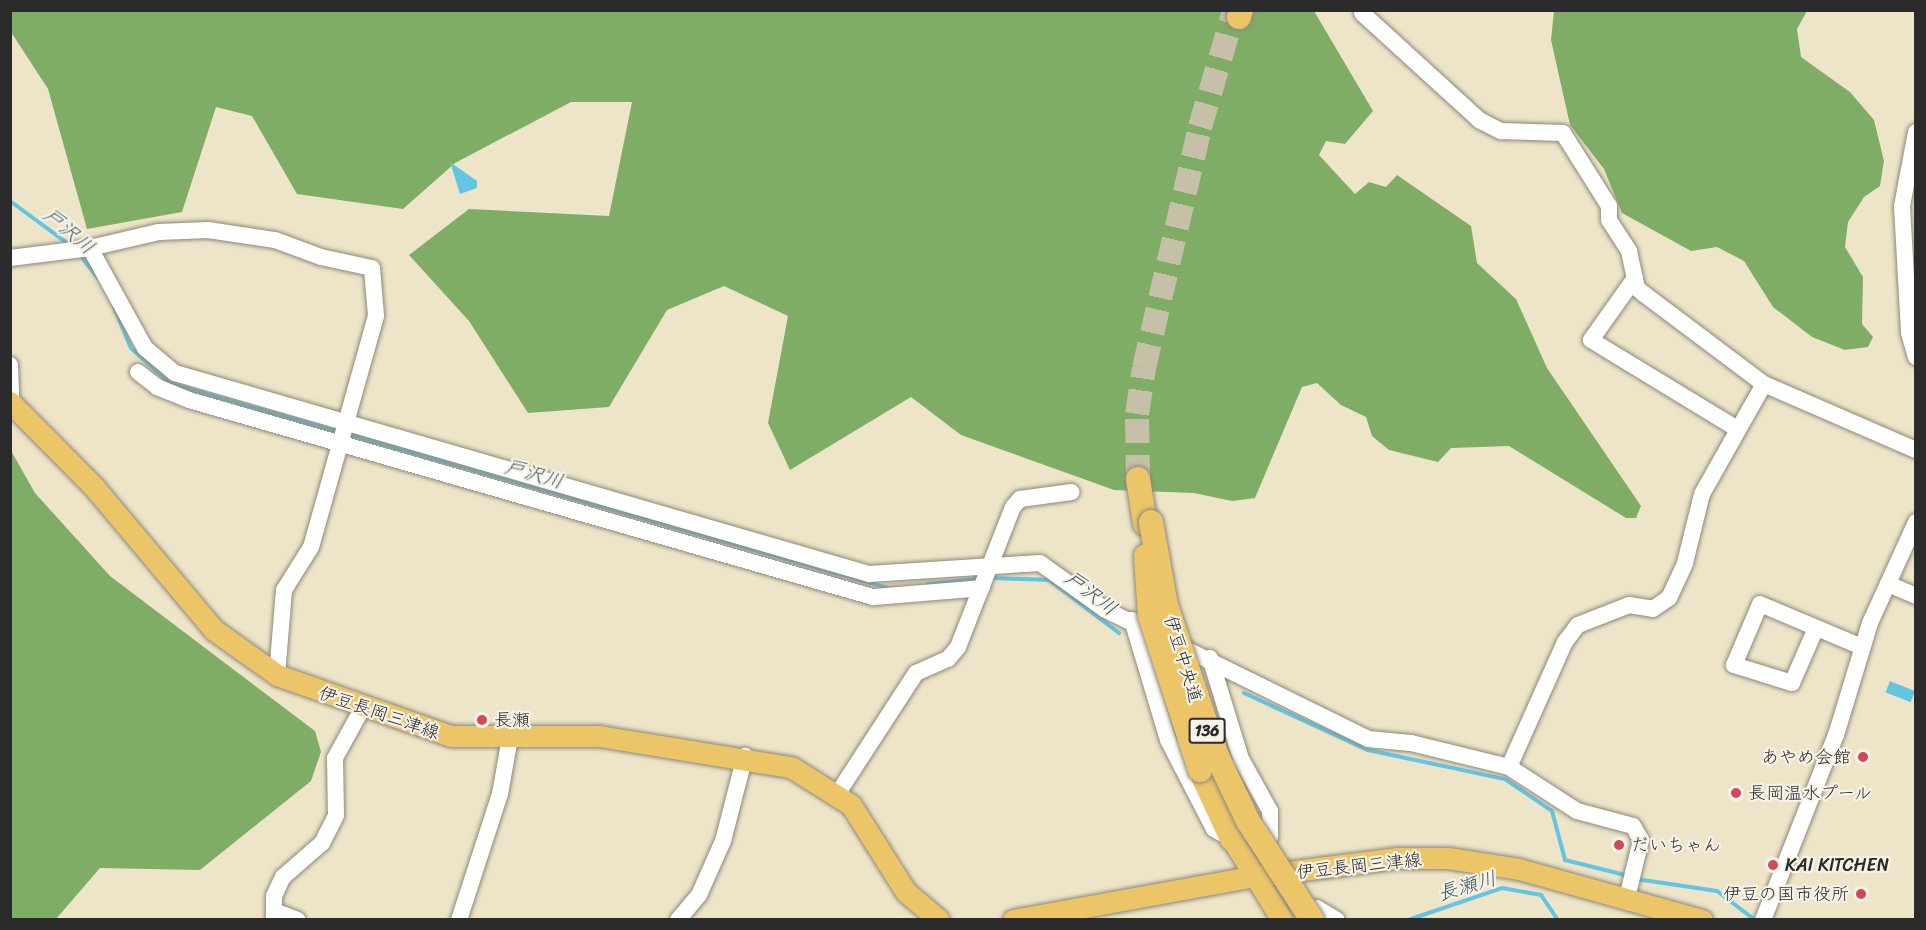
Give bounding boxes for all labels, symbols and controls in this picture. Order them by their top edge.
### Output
water label: 戸沢川 [38,203,100,259]
water label: 戸沢川 [502,454,566,494]
water label: 戸沢川 [1060,565,1122,621]
street label: 伊豆中央道 [1160,613,1206,705]
street label: 伊豆長岡三津線 [316,682,442,744]
place label: 長瀬 [494,709,530,731]
marker: 長瀬 [475,713,489,727]
road number: 136 [1188,718,1226,744]
place label: あやめ会館 [1761,746,1851,768]
marker: あやめ会館 [1856,750,1870,764]
place label: 長岡温水プール [1748,782,1873,804]
marker: 長岡温水プール [1729,786,1743,800]
place label: だいちゃん [1631,834,1721,856]
marker: だいちゃん [1612,838,1626,852]
street label: 伊豆長岡三津線 [1295,849,1423,883]
place label: KAI KITCHEN [1785,854,1891,876]
marker: KAI KITCHEN [1766,858,1780,872]
water label: 長瀬川 [1435,866,1499,906]
place label: 伊豆の国市役所 [1723,883,1849,905]
marker: 伊豆の国市役所 [1854,887,1868,901]

